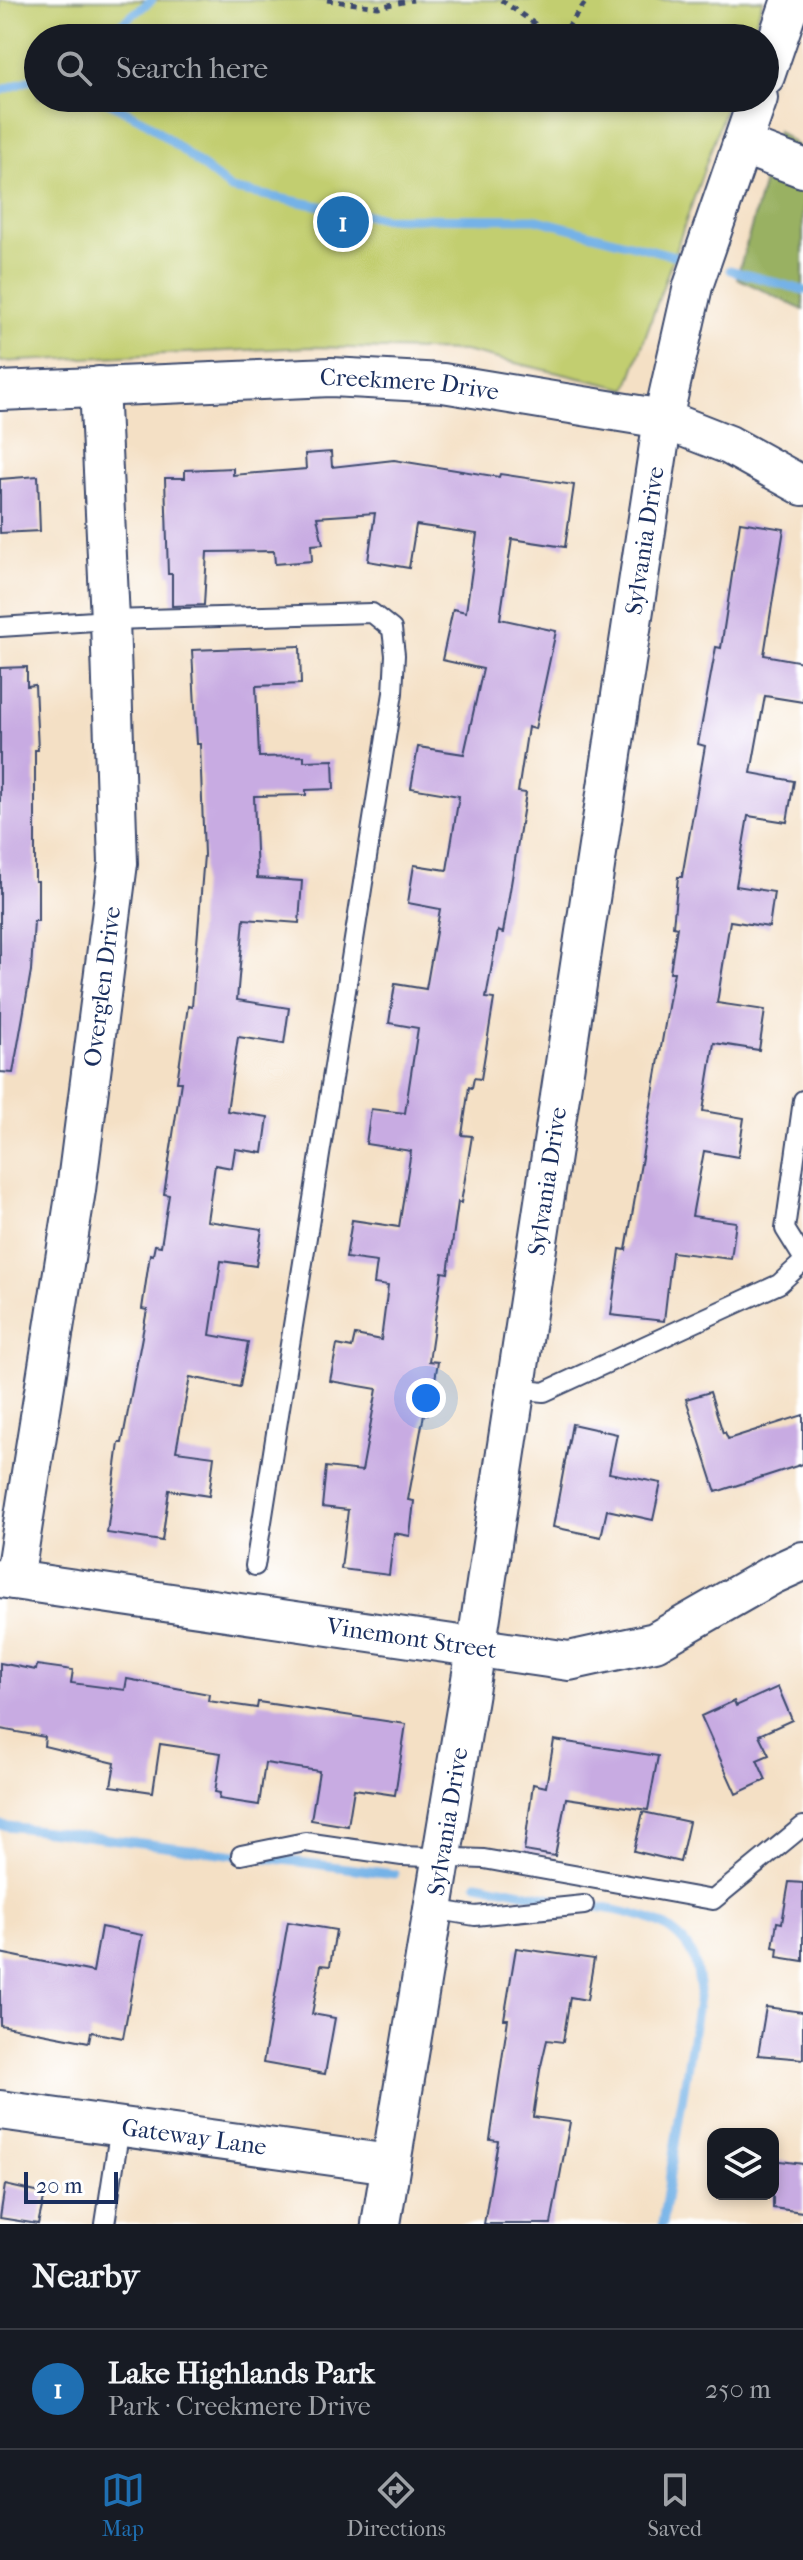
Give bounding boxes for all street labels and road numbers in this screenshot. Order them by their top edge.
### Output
street label: Creekmere Drive [319,363,501,406]
street label: Sylvania Drive [619,464,670,617]
street label: Overglen Drive [78,905,126,1068]
street label: Sylvania Drive [522,1105,572,1257]
street label: Vinemont Street [324,1612,499,1664]
street label: Sylvania Drive [421,1745,474,1898]
street label: Gateway Lane [120,2113,268,2161]

